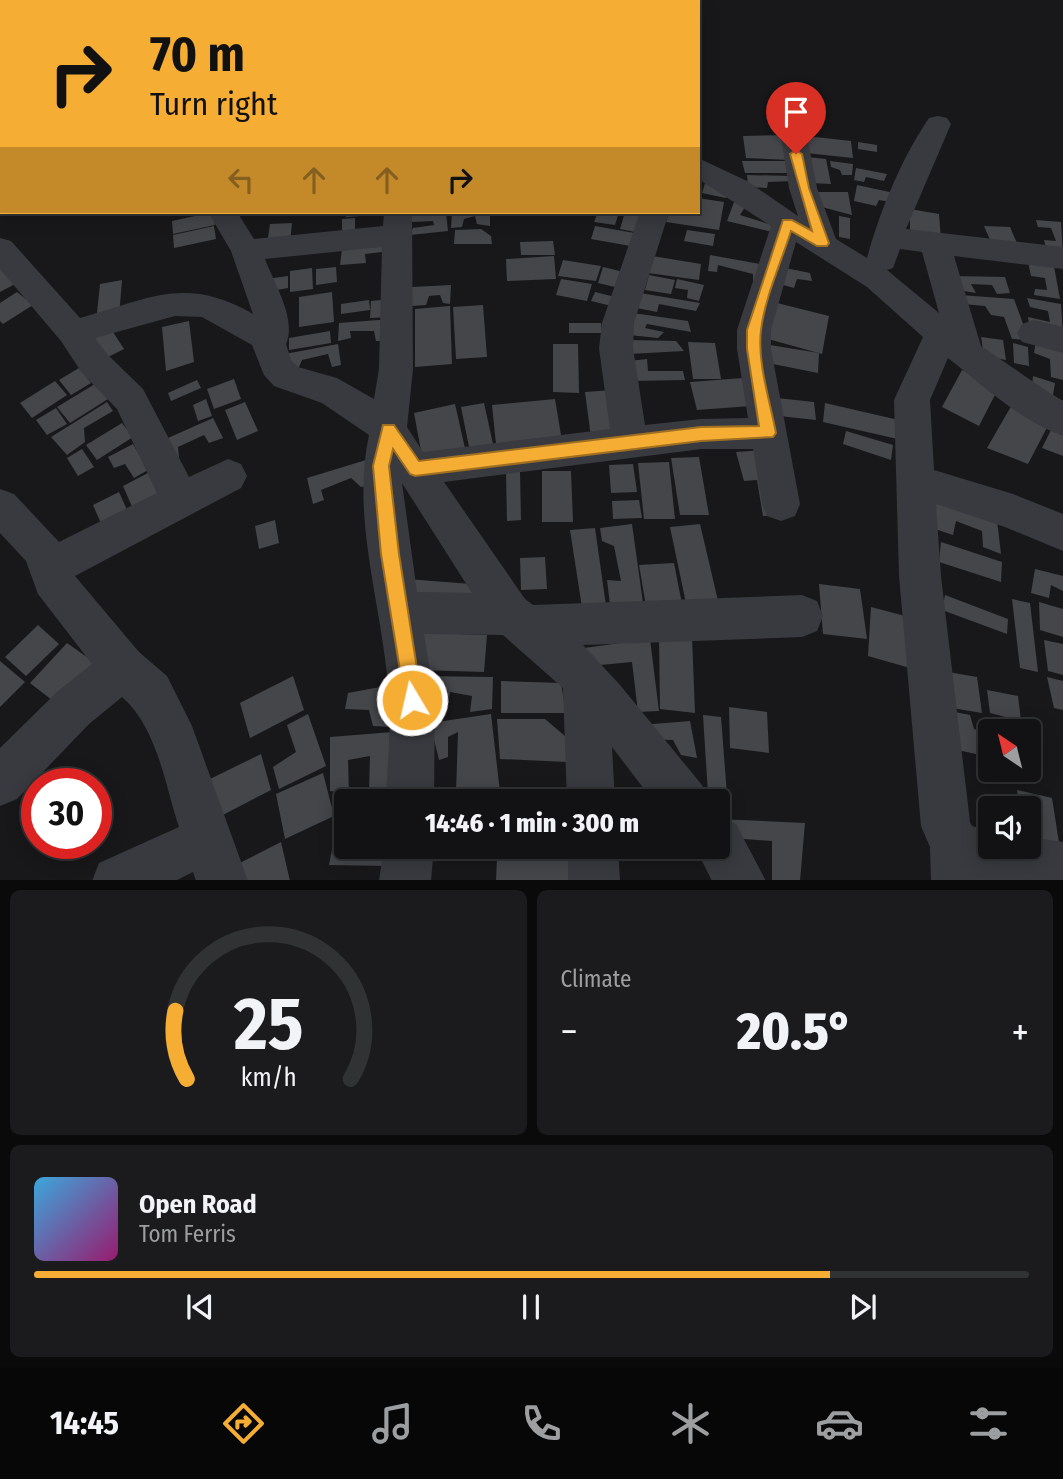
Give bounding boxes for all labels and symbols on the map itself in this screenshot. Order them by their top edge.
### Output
pin [766,82,826,154]
position arrow [375,663,449,737]
north arrow [978,719,1041,782]
speed limit sign: 30 [21,768,112,859]

